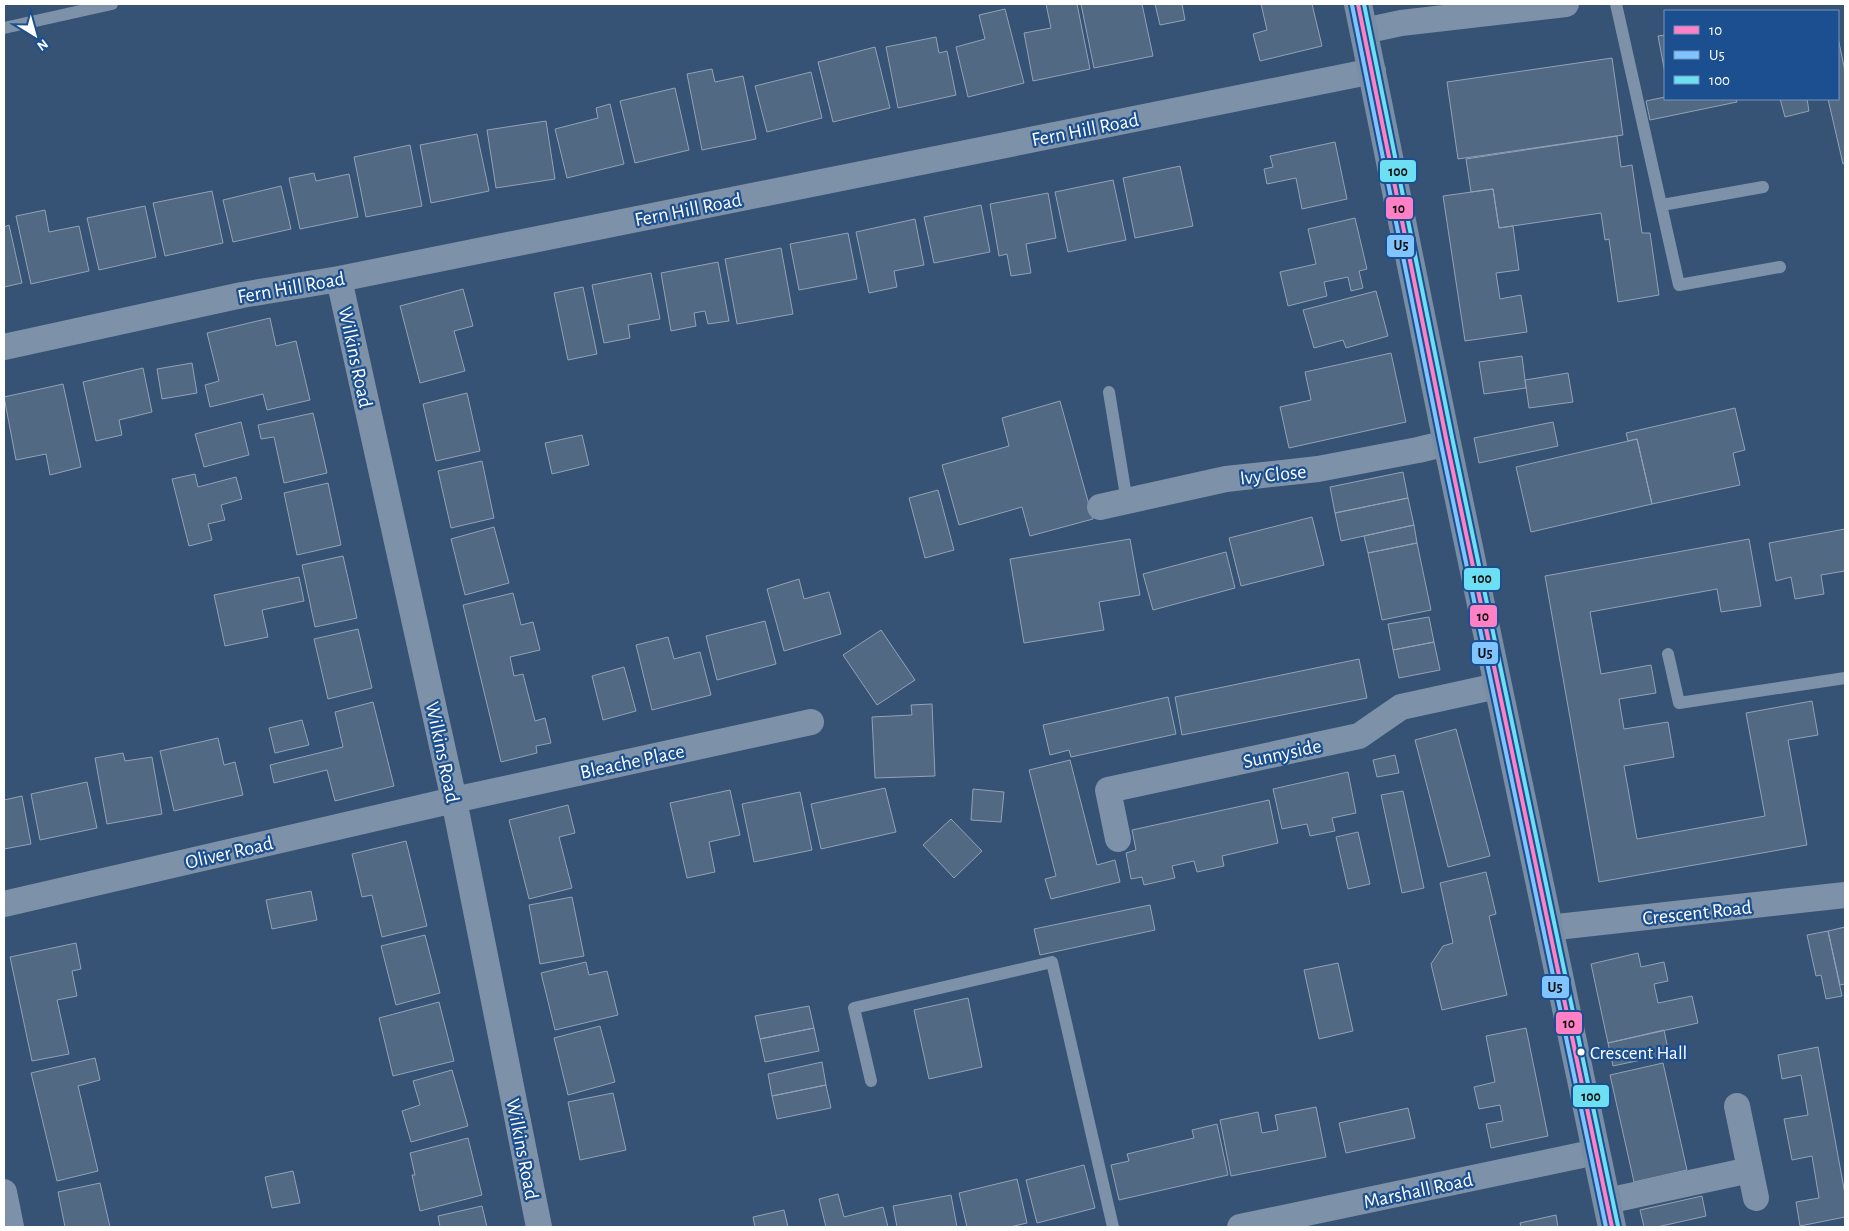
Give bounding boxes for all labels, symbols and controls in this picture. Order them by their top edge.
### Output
north arrow [10,10,60,60]
legend [1664,10,1839,100]
text: 10 [1709,23,1722,38]
text: N [34,36,50,53]
text: U5 [1709,48,1725,63]
text: 100 [1709,73,1730,88]
street label: Fern Hill Road [1030,110,1140,150]
line badge: 100 [1379,159,1417,183]
text: 100 [1388,165,1408,179]
street label: Fern Hill Road [633,190,743,230]
line badge: 10 [1385,196,1414,220]
text: 10 [1393,202,1405,216]
line badge: U5 [1386,234,1415,258]
text: U5 [1394,239,1408,253]
street label: Fern Hill Road [236,269,346,307]
street label: Wilkins Road [335,305,375,409]
street label: Ivy Close [1239,462,1307,488]
line badge: 100 [1463,567,1501,591]
text: 100 [1472,572,1492,586]
line badge: 10 [1469,604,1498,628]
text: 10 [1477,610,1489,624]
line badge: U5 [1471,641,1499,665]
text: U5 [1478,647,1492,661]
street label: Wilkins Road [422,700,462,804]
street label: Sunnyside [1241,736,1323,772]
street label: Bleache Place [578,741,686,783]
street label: Oliver Road [183,833,275,873]
street label: Crescent Road [1641,897,1753,929]
line badge: U5 [1541,975,1570,999]
text: U5 [1548,981,1562,995]
line badge: 10 [1555,1011,1583,1035]
text: 10 [1563,1017,1575,1031]
place label: Crescent Hall [1590,1044,1687,1063]
marker: Crescent Hall [1576,1047,1586,1057]
line badge: 100 [1572,1084,1610,1108]
text: 100 [1581,1090,1601,1104]
street label: Wilkins Road [502,1097,542,1201]
street label: Marshall Road [1362,1170,1475,1212]

